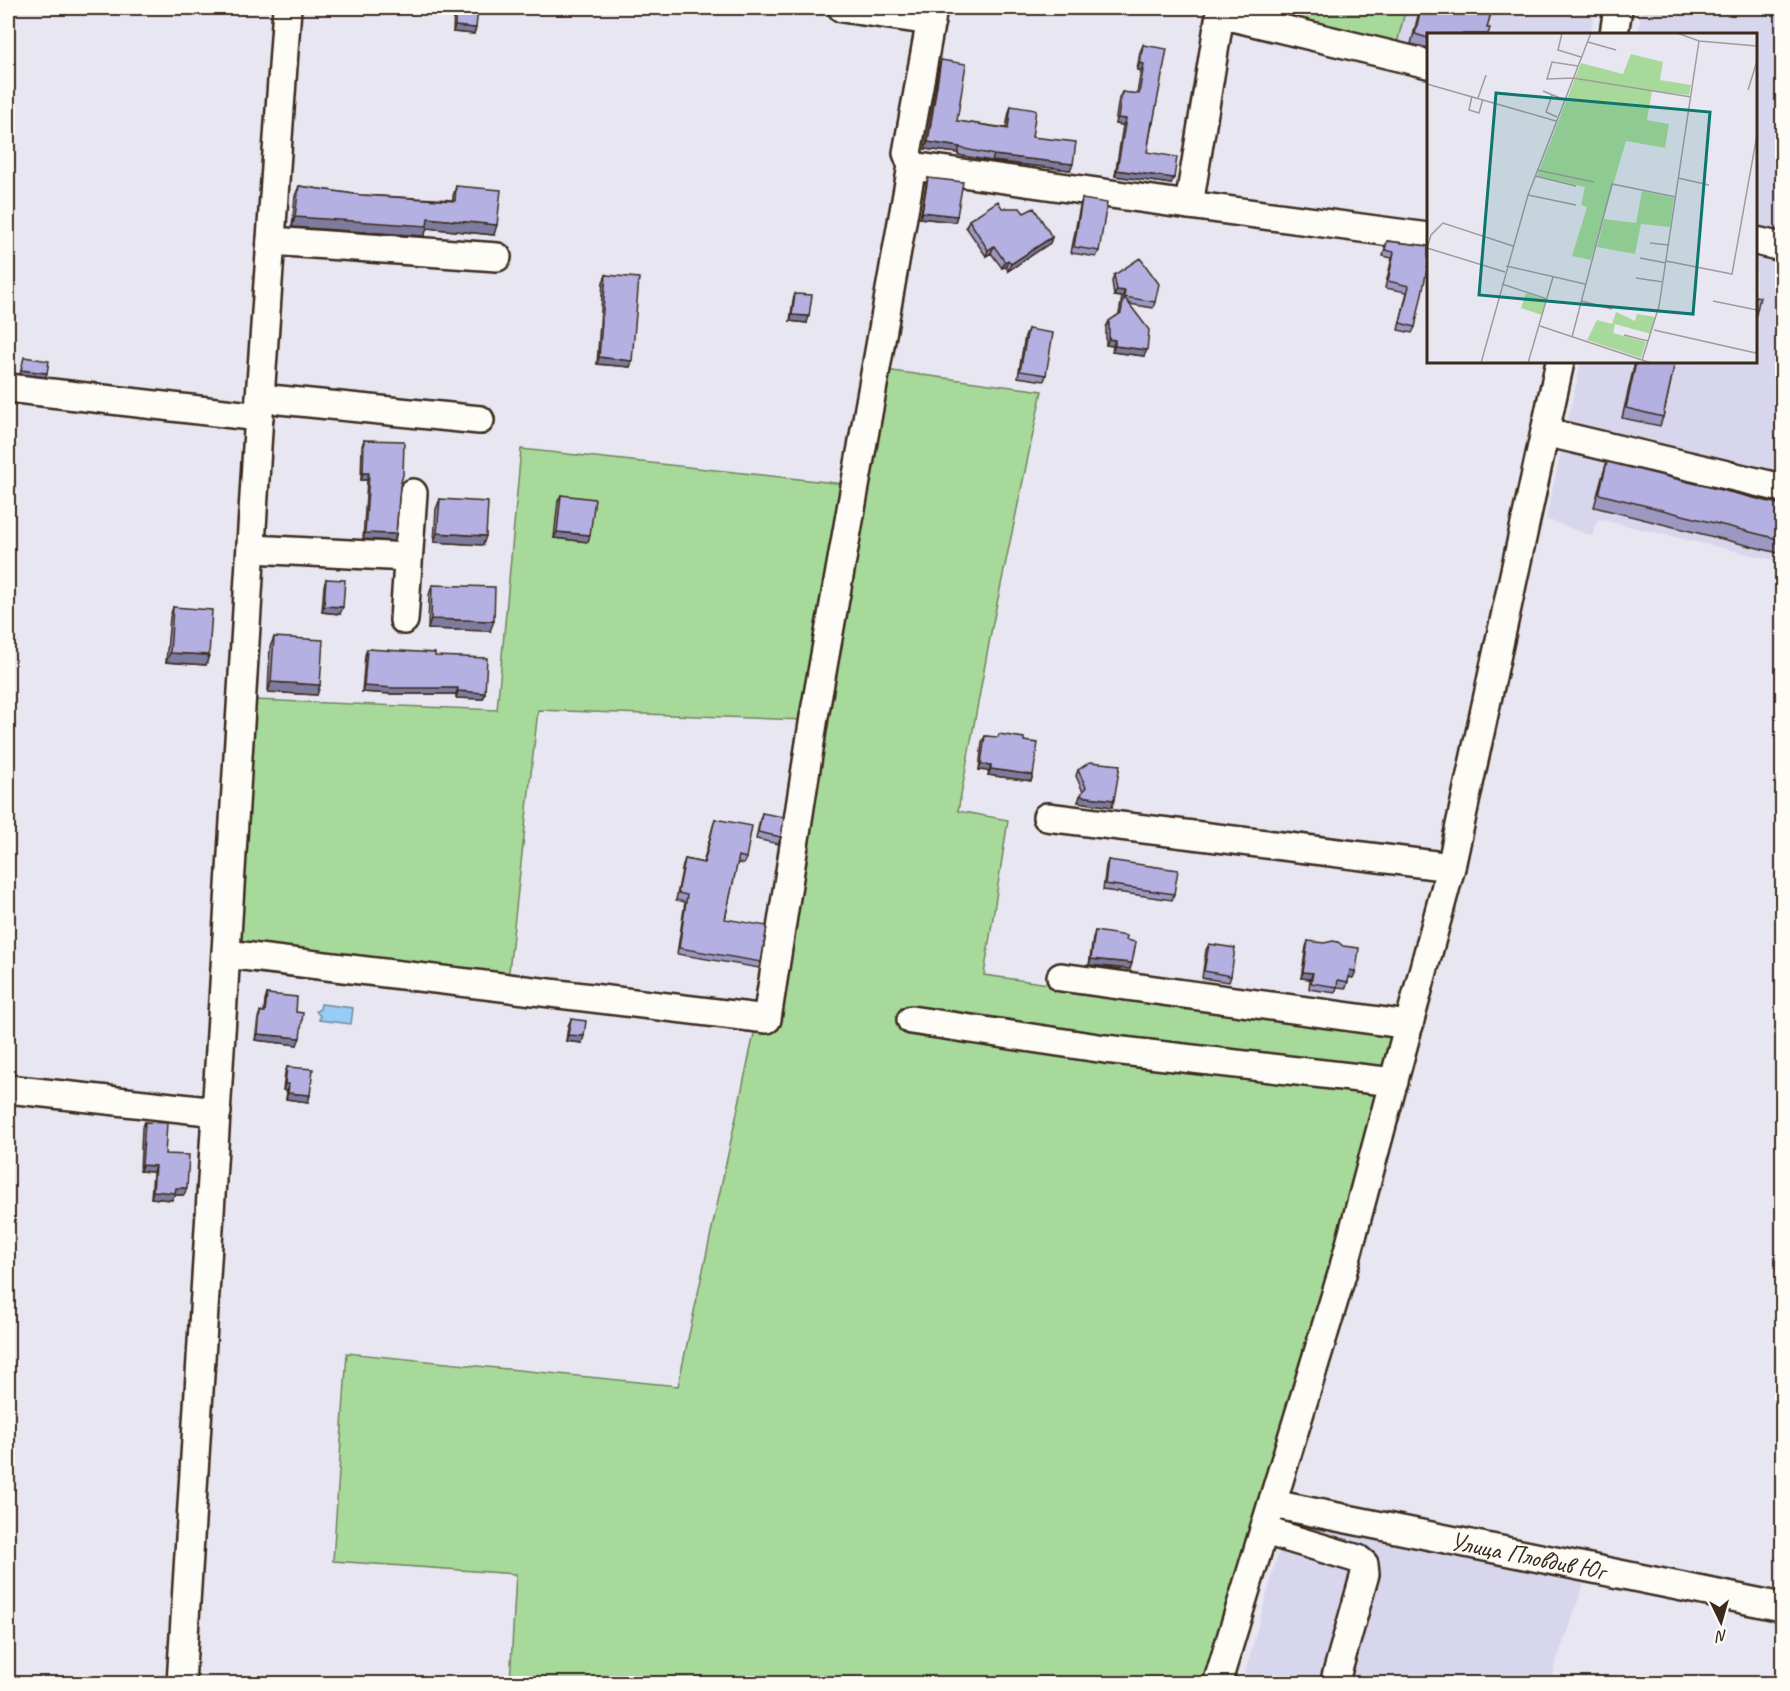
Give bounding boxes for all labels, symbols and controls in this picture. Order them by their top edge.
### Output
inset map [1427,33,1757,363]
street label: Улица Пловдив Юг [1448,1524,1612,1589]
north arrow [1691,1592,1751,1652]
text: N [1713,1626,1728,1647]

